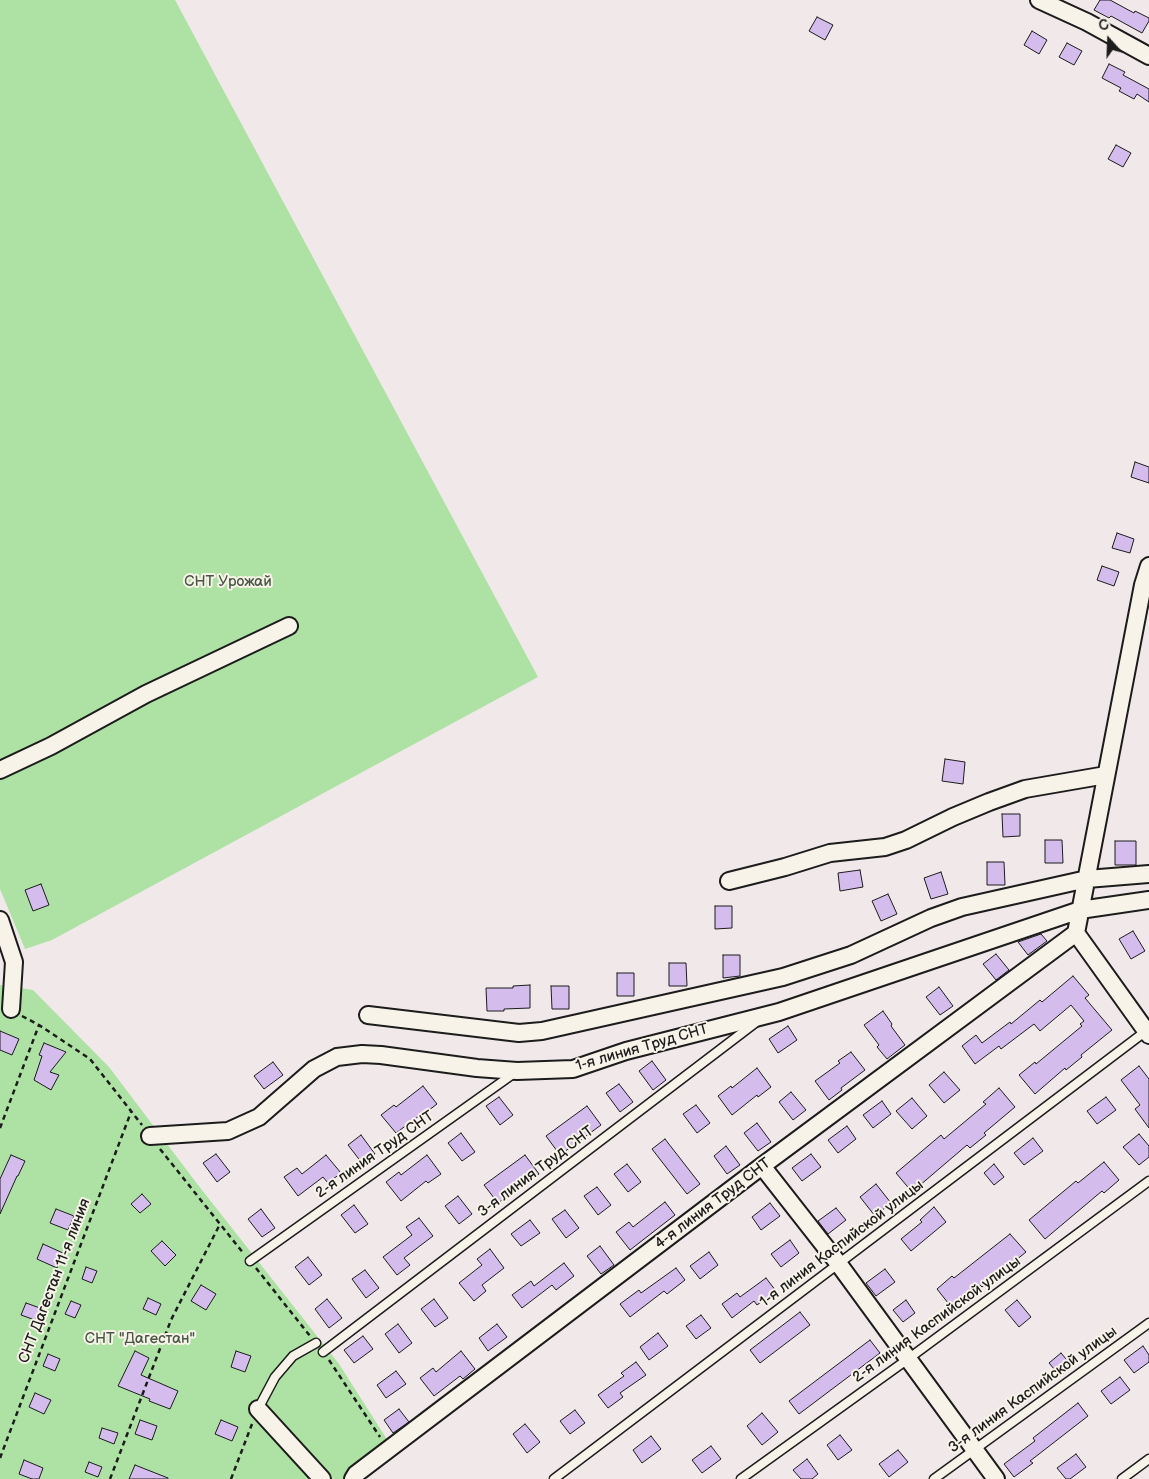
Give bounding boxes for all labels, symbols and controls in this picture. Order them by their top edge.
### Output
north arrow [1084,15,1134,65]
text: С [1096,16,1111,35]
park label: СНТ Урожай [184,573,272,591]
street label: 1-я линия Труд СНТ [574,1020,710,1076]
street label: 2-я линия Труд СНТ [312,1107,438,1203]
street label: 3-я линия Труд СНТ [474,1123,598,1221]
street label: 4-я линия Труд СНТ [652,1155,774,1253]
street label: 1-я линия Каспийской улицы [757,1177,927,1311]
street label: СНТ Дагестан 11-я линия [15,1196,95,1366]
street label: 2-я линия Каспийской улицы [849,1253,1025,1387]
street label: 3-я линия Каспийской улицы [945,1323,1121,1457]
park label: СНТ "Дагестан" [85,1330,195,1348]

